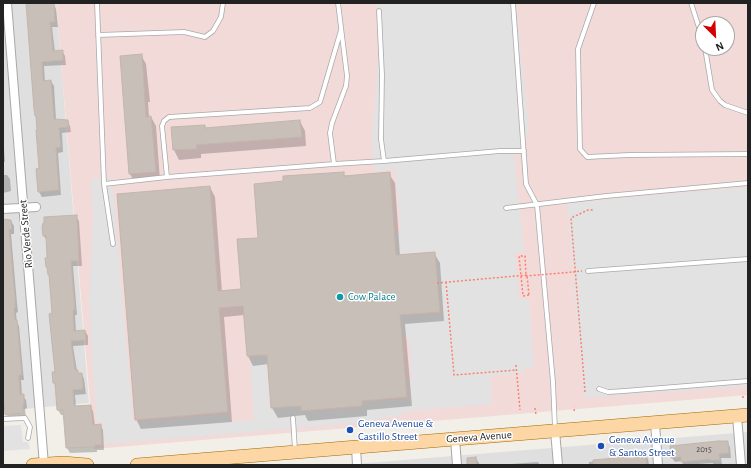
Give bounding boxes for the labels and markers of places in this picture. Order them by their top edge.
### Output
place label: Cow Palace [348,290,396,304]
marker: Cow Palace [335,292,345,302]
place label: Geneva Avenue & Castillo Street [358,417,433,443]
marker: Geneva Avenue & Castillo Street [345,425,355,435]
place label: Geneva Avenue & Santos Street [609,433,675,459]
marker: Geneva Avenue & Santos Street [596,441,606,451]

